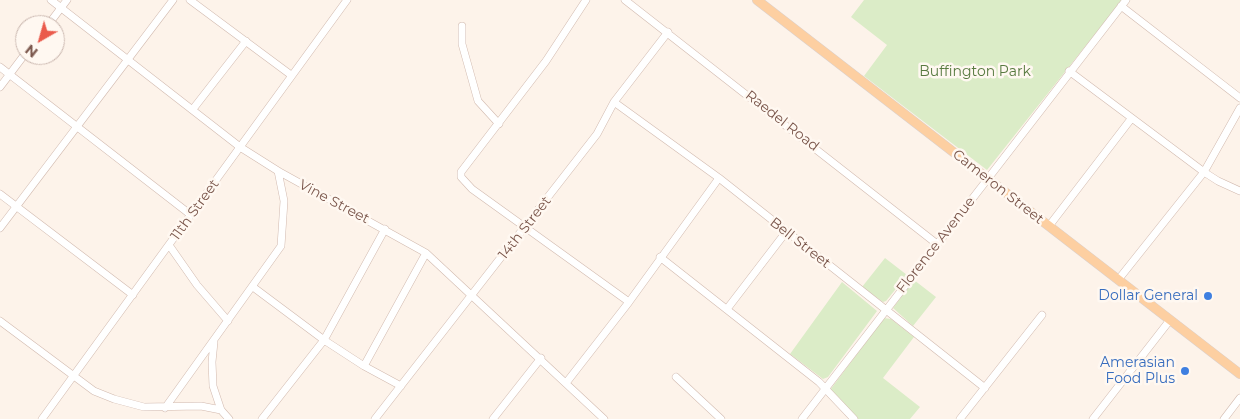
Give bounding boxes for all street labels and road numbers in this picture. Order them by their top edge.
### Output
street label: Raedel Road [742,87,822,155]
street label: Cameron Street [949,146,1047,228]
street label: 11th Street [167,176,223,244]
street label: Vine Street [296,176,372,228]
street label: 14th Street [495,193,555,263]
street label: Florence Avenue [893,194,979,296]
street label: Bell Street [766,214,834,272]

